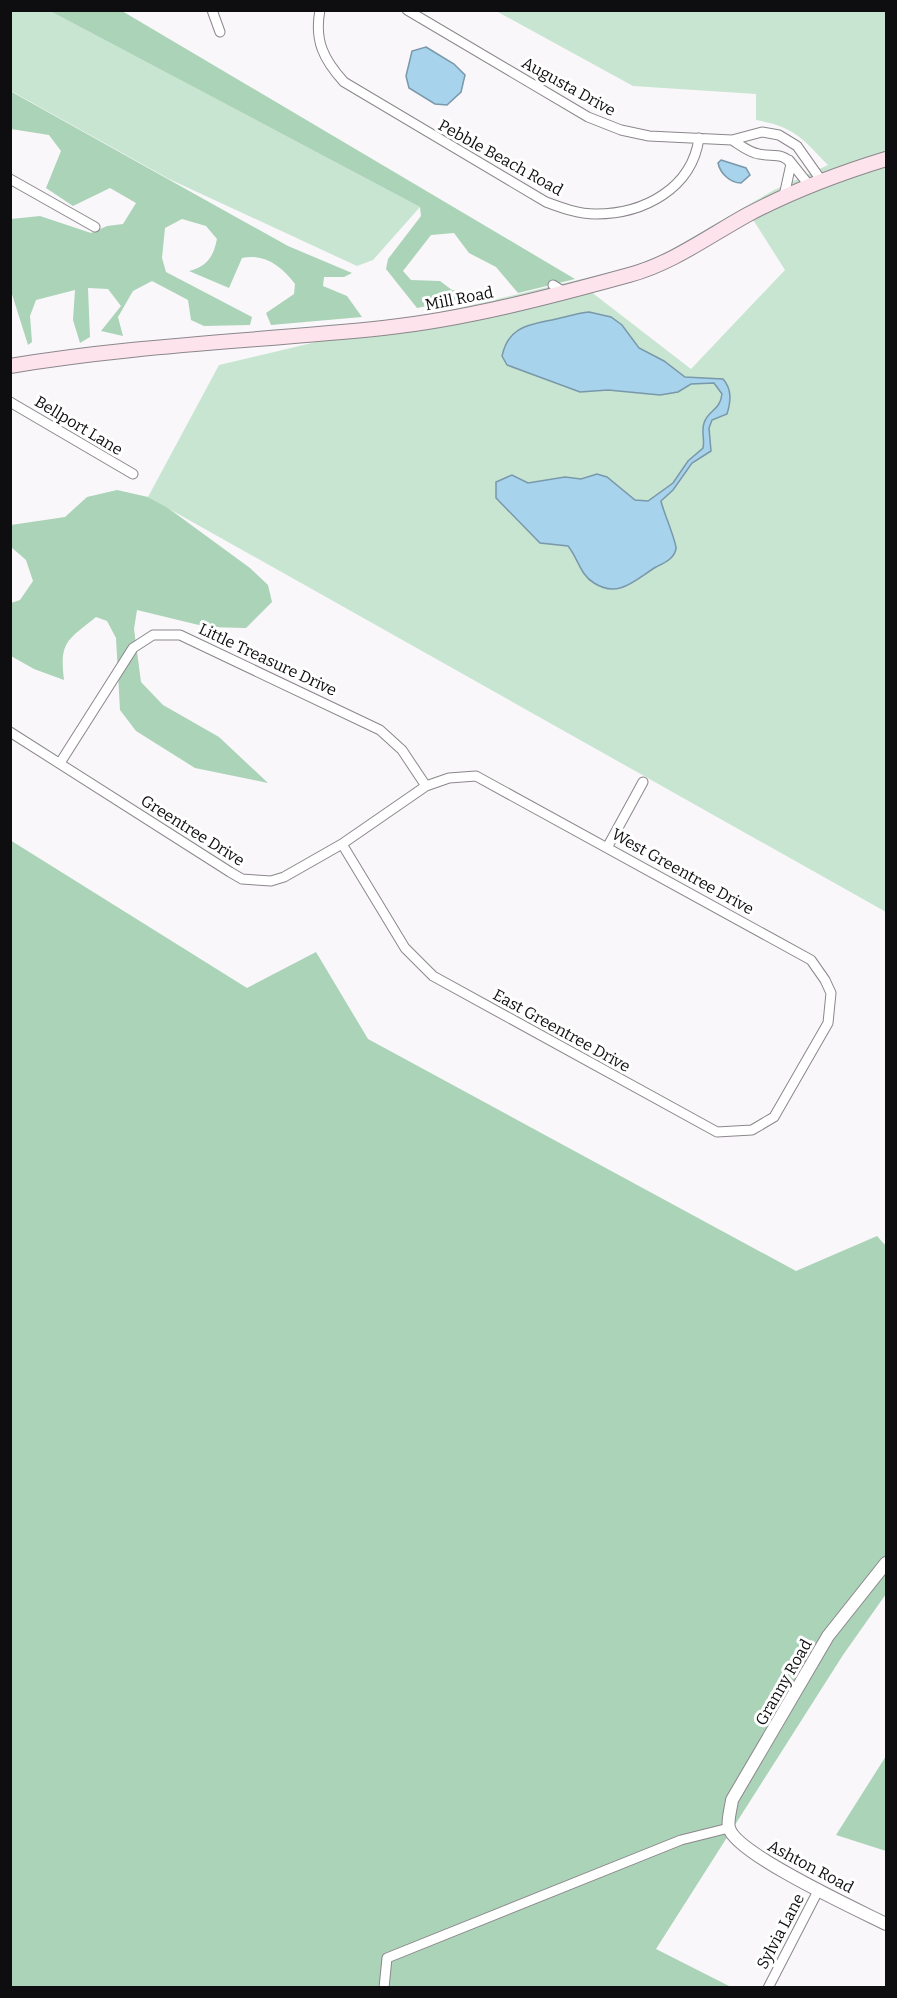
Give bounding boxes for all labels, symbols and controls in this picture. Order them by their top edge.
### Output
street label: Augusta Drive [519,53,619,120]
street label: Pebble Beach Road [435,115,567,200]
street label: Mill Road [423,282,495,314]
street label: Bellport Lane [31,392,126,459]
street label: Little Treasure Drive [196,619,340,700]
street label: Greentree Drive [137,791,248,870]
street label: West Greentree Drive [608,824,757,918]
street label: East Greentree Drive [490,985,634,1076]
street label: Granny Road [751,1635,816,1729]
street label: Ashton Road [765,1836,857,1897]
street label: Sylvia Lane [753,1890,808,1972]

